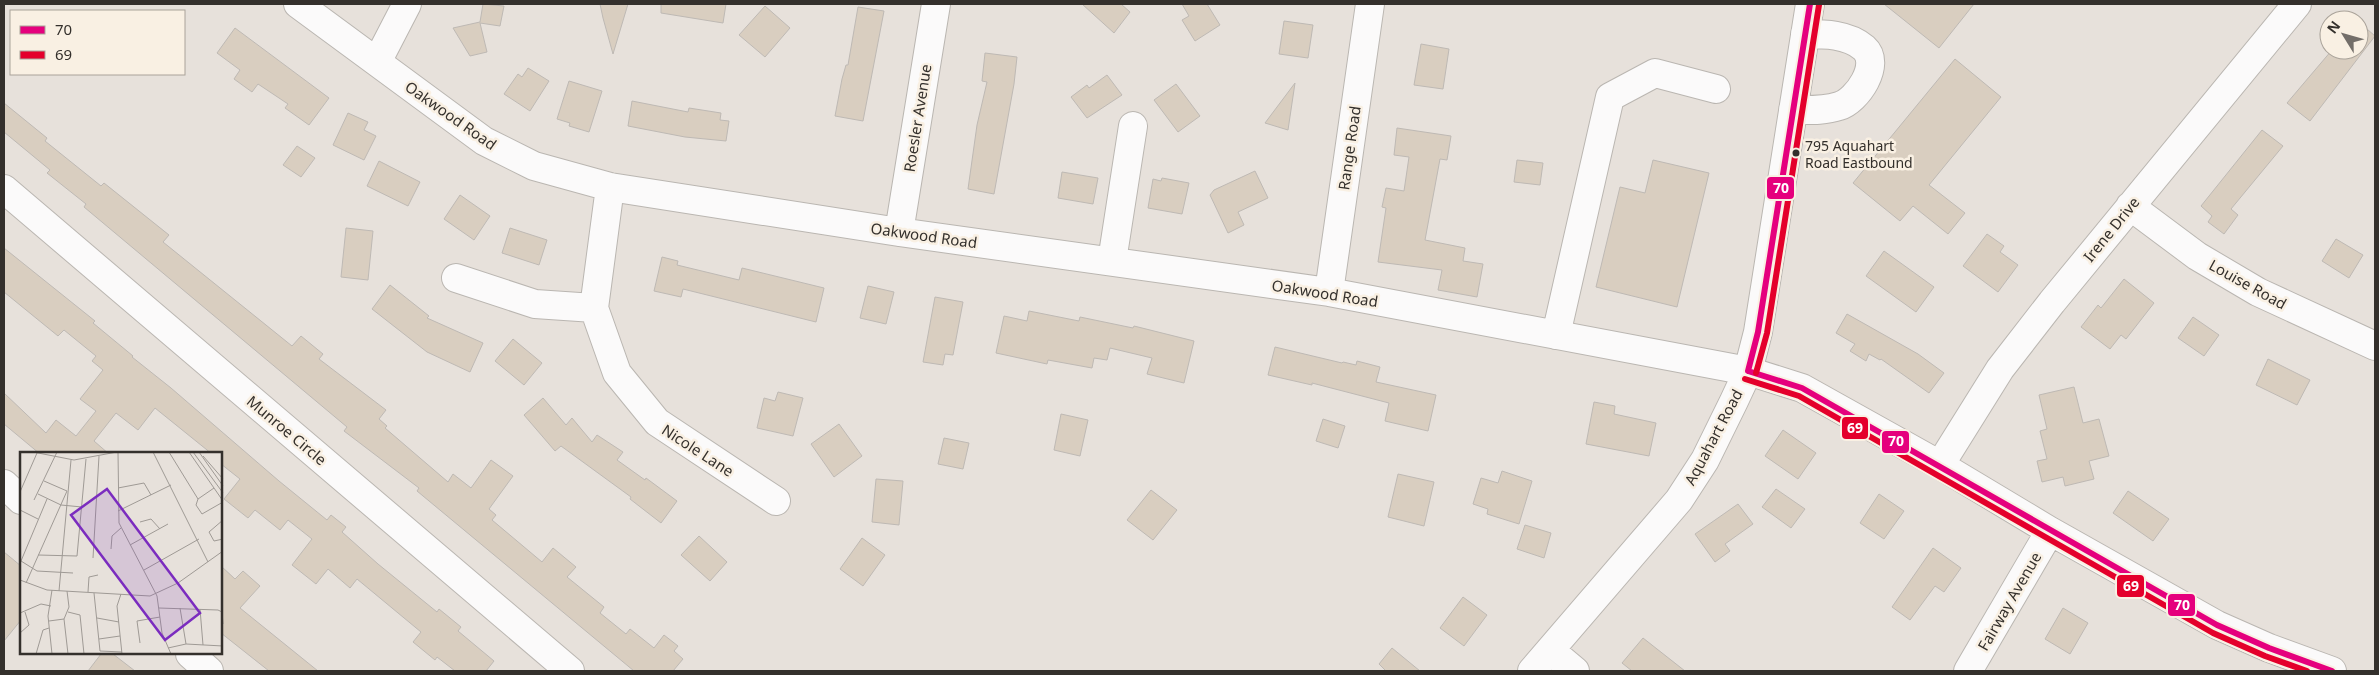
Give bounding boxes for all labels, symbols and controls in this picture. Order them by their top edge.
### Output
legend [10,10,185,75]
north arrow [2319,10,2369,60]
text: N [2322,17,2344,37]
text: 70 [55,19,72,39]
text: 69 [55,44,72,64]
street label: Roesler Avenue [899,63,935,173]
street label: Oakwood Road [401,76,501,154]
street label: Range Road [1333,105,1365,191]
place label: 795 Aquahart Road Eastbound [1805,136,1913,172]
marker: 795 Aquahart Road Eastbound [1791,148,1801,158]
line badge: 70 [1766,176,1795,200]
text: 70 [1773,178,1789,197]
street label: Irene Drive [2079,192,2143,266]
street label: Oakwood Road [869,218,979,252]
street label: Louise Road [2206,254,2290,314]
street label: Oakwood Road [1270,275,1380,311]
street label: Aquahart Road [1679,386,1747,488]
street label: Munroe Circle [243,391,331,469]
line badge: 69 [1841,416,1869,440]
text: 69 [1847,418,1863,437]
street label: Nicole Lane [658,419,738,481]
line badge: 70 [1881,430,1910,454]
text: 70 [1888,431,1904,450]
inset map [20,452,222,655]
street label: Fairway Avenue [1973,548,2045,654]
line badge: 69 [2116,574,2145,598]
text: 69 [2123,576,2139,595]
line badge: 70 [2167,593,2196,617]
text: 70 [2174,595,2190,614]

